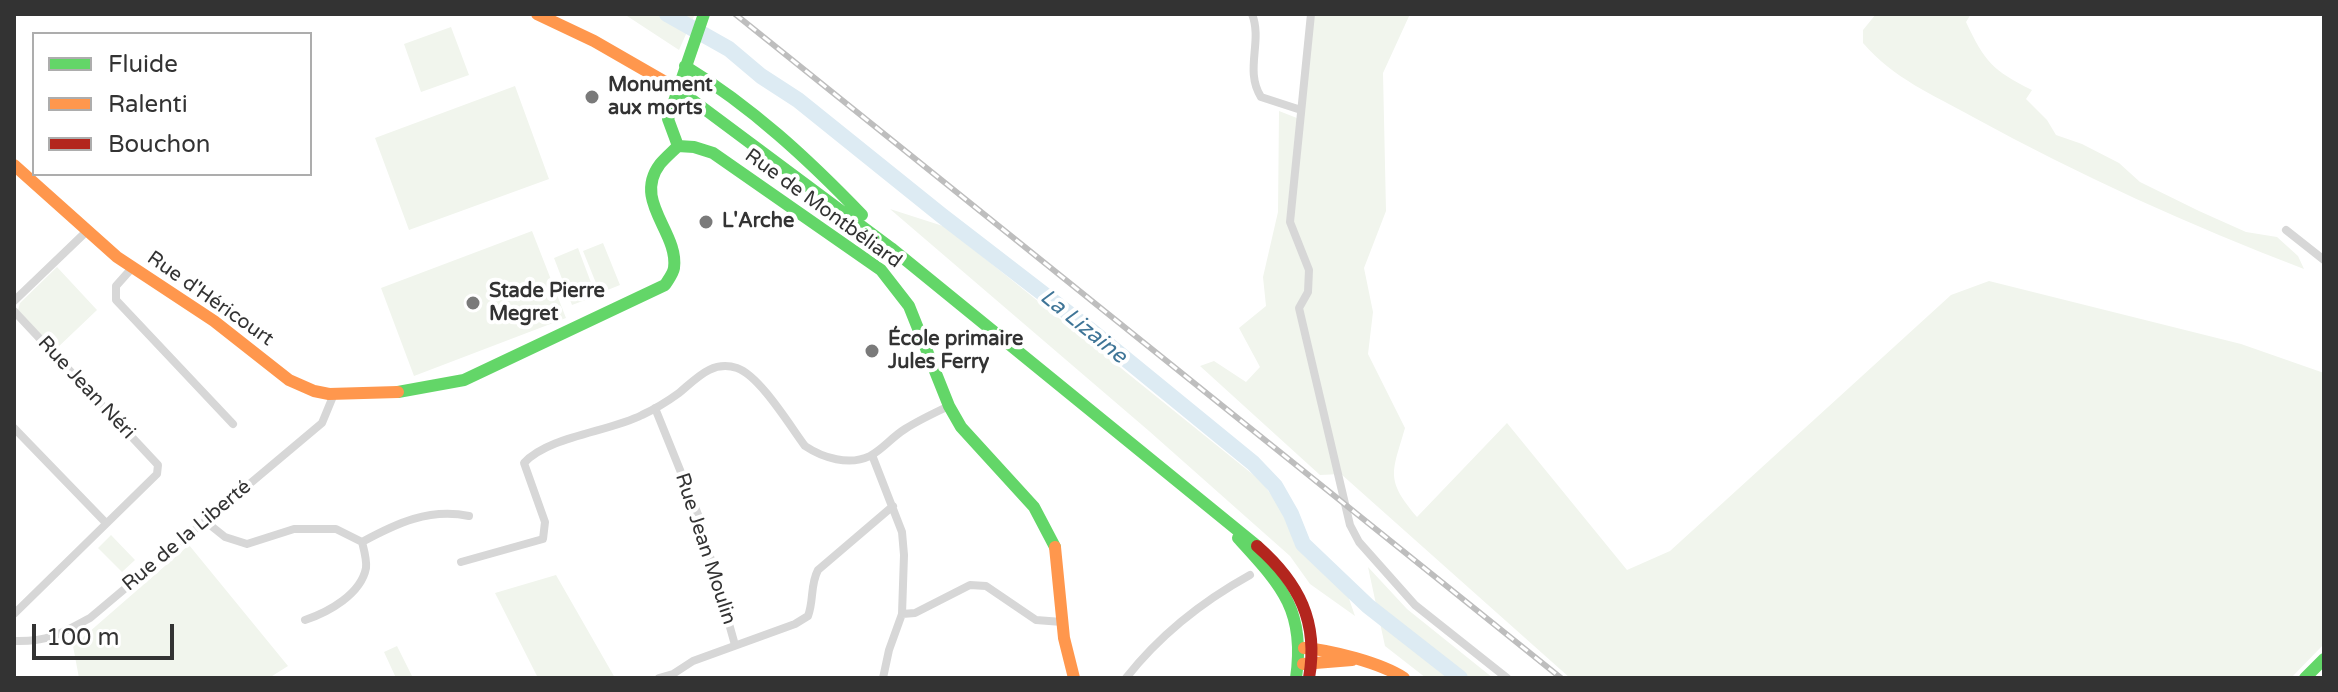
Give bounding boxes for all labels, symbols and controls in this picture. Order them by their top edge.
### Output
legend [32,32,312,176]
text: Fluide [108,50,178,79]
place label: Monument aux morts [608,74,713,121]
marker: Monument aux morts [583,88,601,106]
text: Ralenti [108,90,188,119]
text: Bouchon [108,130,210,159]
street label: Rue de Montbéliard [740,144,906,274]
place label: L'Arche [722,210,794,234]
marker: L'Arche [697,213,715,231]
street label: Rue d'Héricourt [142,246,278,352]
place label: Stade Pierre Megret [489,280,605,327]
water label: La Lizaine [1034,284,1132,370]
marker: Stade Pierre Megret [464,294,482,312]
place label: École primaire Jules Ferry [888,328,1023,375]
street label: Rue Jean Néri [32,332,140,444]
marker: École primaire Jules Ferry [863,342,881,360]
street label: Rue Jean Moulin [669,470,741,628]
street label: Rue de la Liberté [118,475,256,597]
scale bar [36,608,178,658]
text: 100 m [46,623,120,652]

